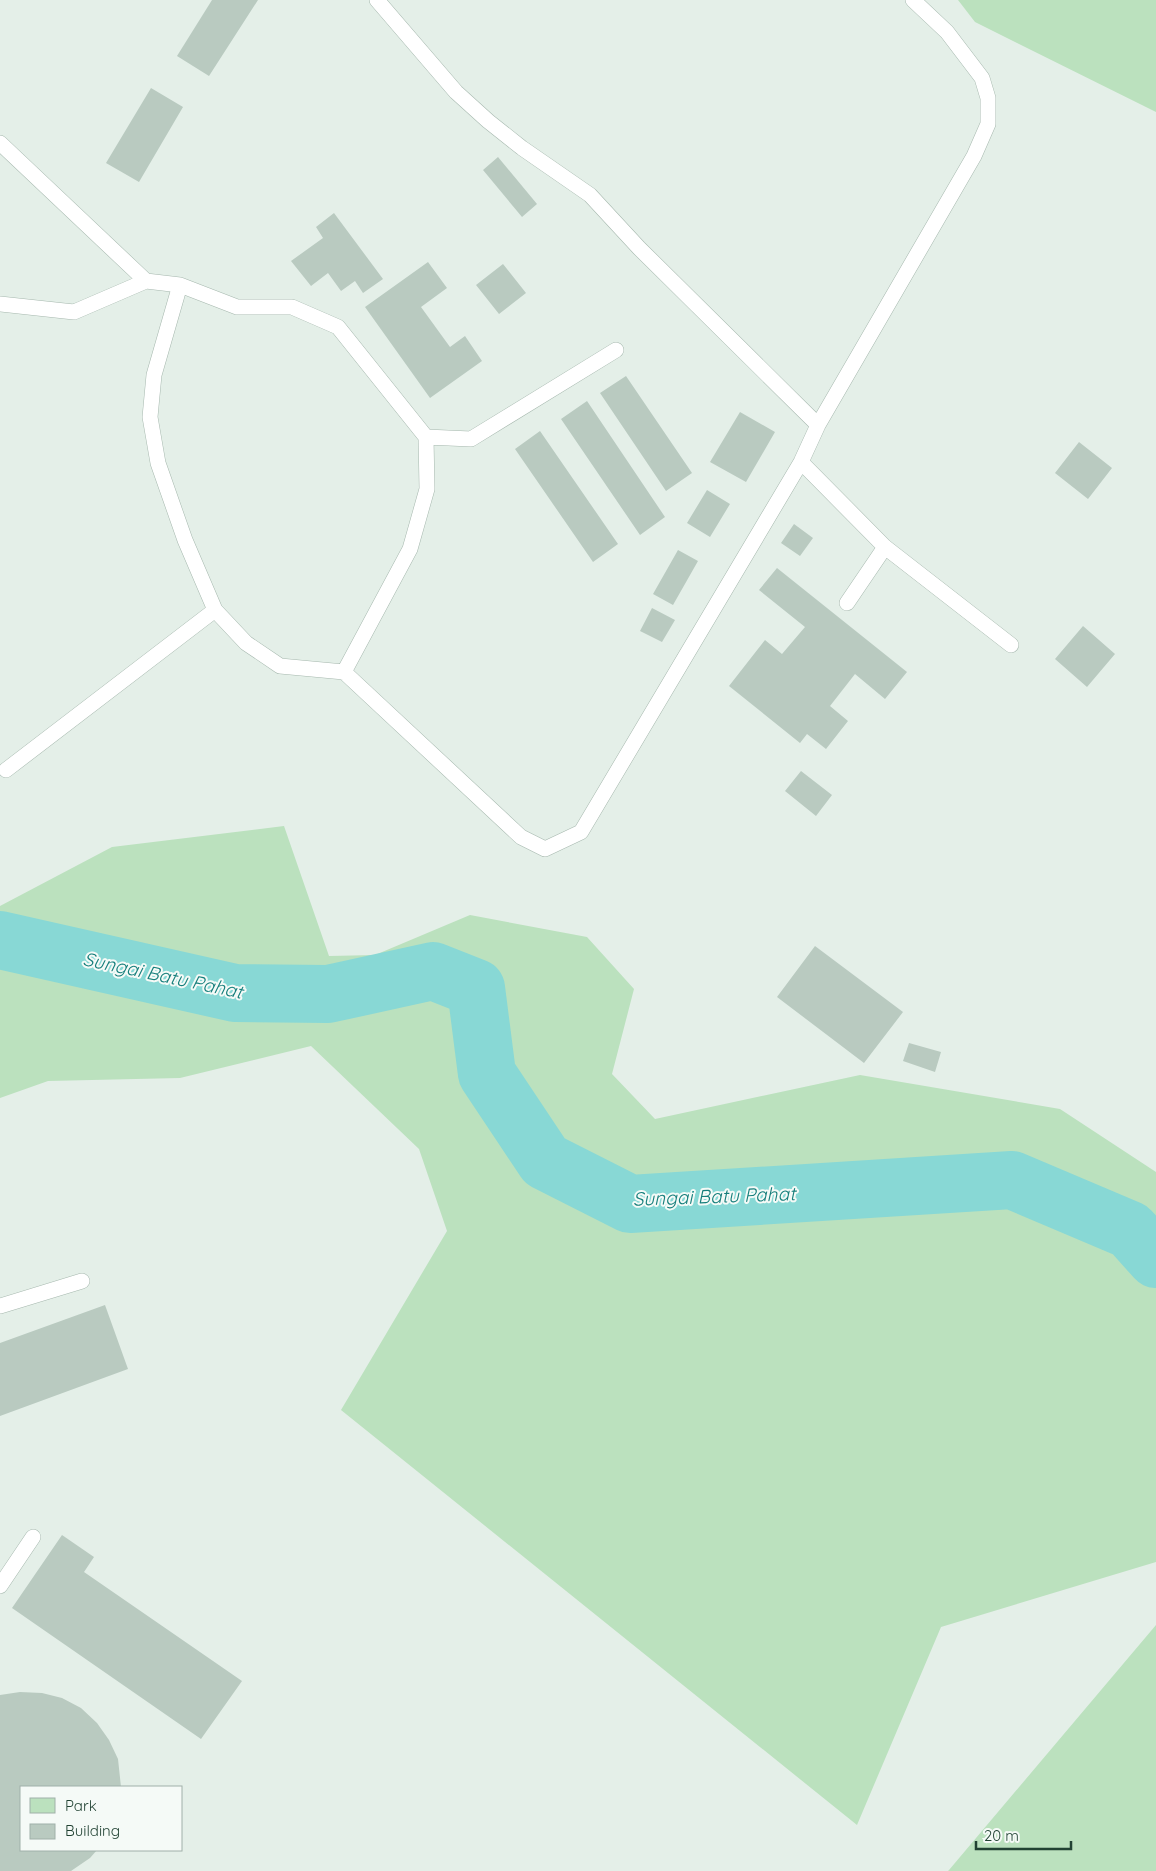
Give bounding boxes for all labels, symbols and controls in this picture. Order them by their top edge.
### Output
water label: Sungai Batu Pahat [81,946,248,1004]
water label: Sungai Batu Pahat [632,1181,798,1211]
legend [20,1786,182,1851]
text: Park [65,1796,97,1815]
scale bar [976,1818,1071,1850]
text: Building [65,1821,120,1840]
text: 20 m [984,1826,1019,1845]

